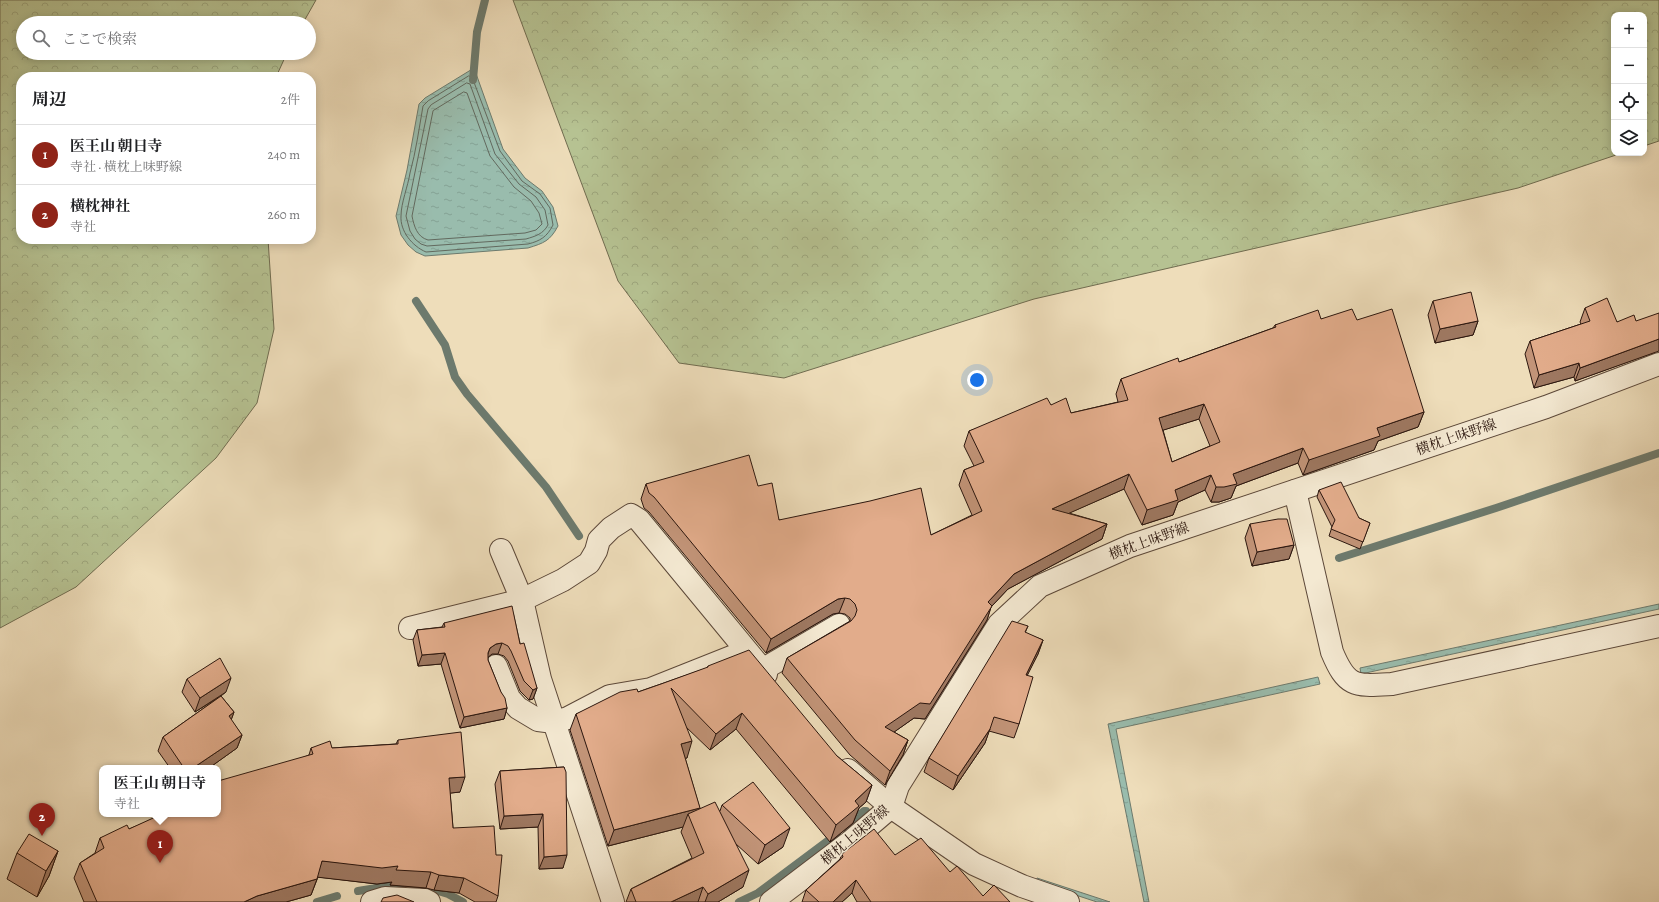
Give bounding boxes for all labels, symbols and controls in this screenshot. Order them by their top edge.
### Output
map controls [1611,12,1647,156]
button: + [1611,12,1647,48]
search box [16,16,316,60]
icon: search [30,27,52,49]
text: ここで検索 [62,29,137,49]
button: − [1611,48,1647,84]
button: locate [1611,84,1647,120]
text: 周辺 [32,88,66,111]
text: 2件 [281,91,300,108]
button: layers [1611,120,1647,156]
text: 医王山 朝日寺 [70,136,163,156]
text: 1 [43,146,47,163]
text: 240 m [268,146,300,163]
text: 寺社 · 横枕上味野線 [70,158,182,175]
text: 横枕神社 [70,196,130,216]
text: 2 [42,206,48,223]
text: 260 m [267,206,300,223]
text: 寺社 [70,218,96,235]
your location [967,370,987,390]
street label: 横枕上味野線 [1413,414,1499,460]
street label: 横枕上味野線 [1106,518,1192,564]
popup [99,765,221,817]
text: 医王山 朝日寺 [114,773,206,793]
text: 寺社 [114,795,140,812]
street label: 横枕上味野線 [817,801,893,869]
pin: 2 [29,803,55,836]
pin: 1 [147,830,173,863]

